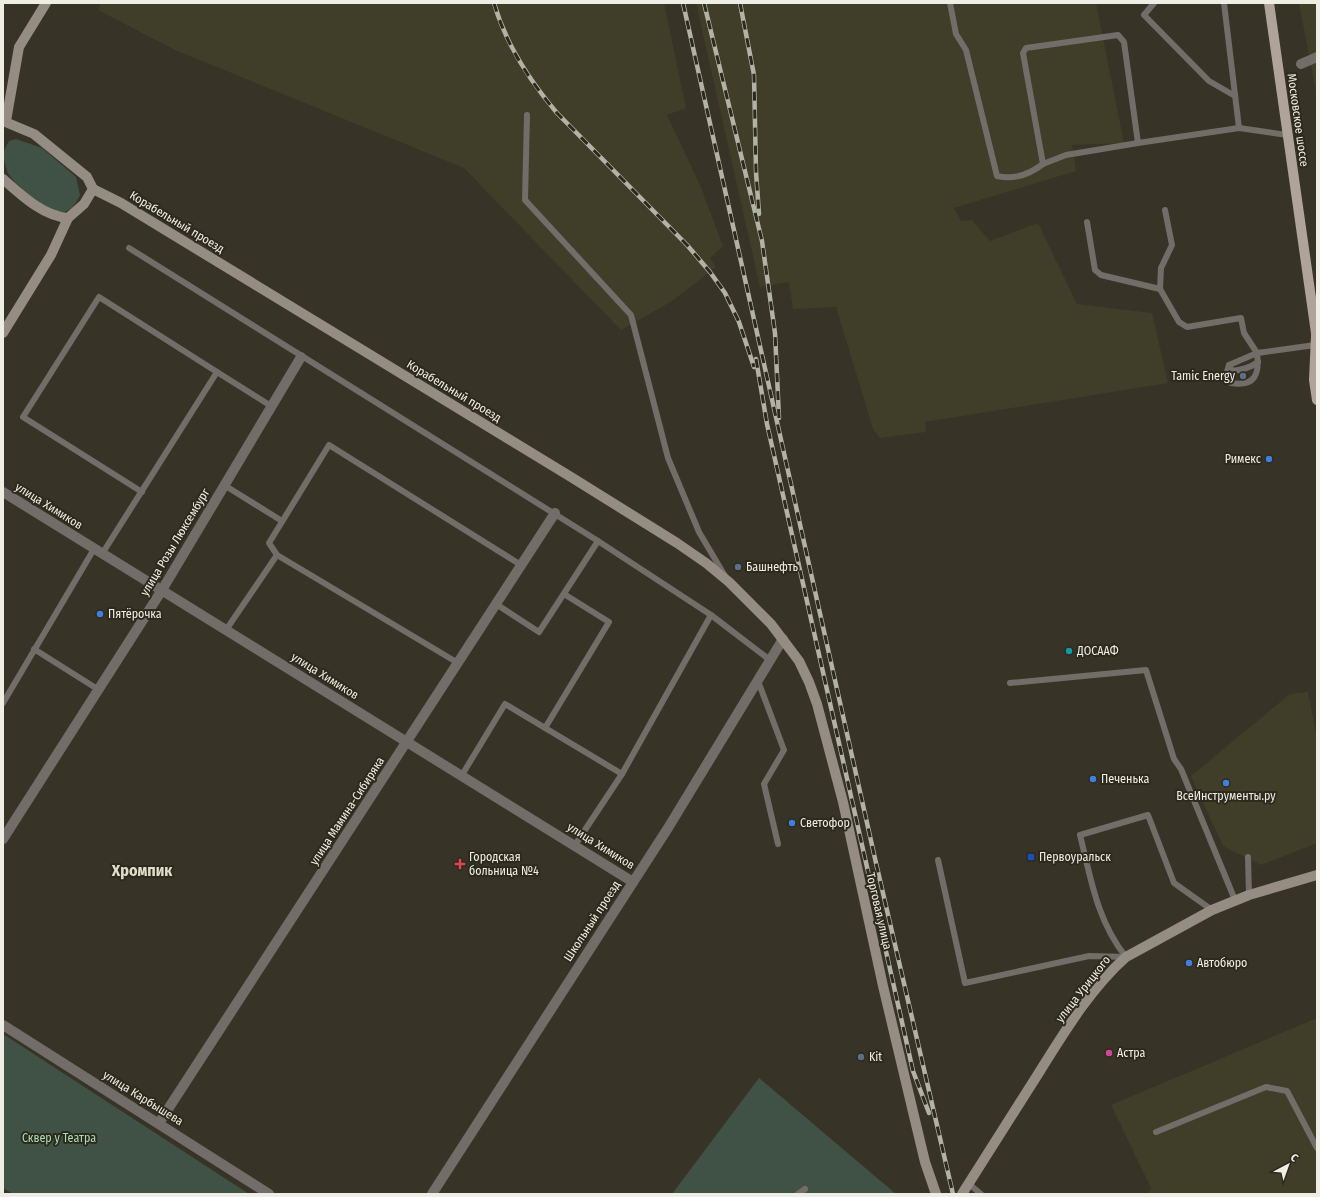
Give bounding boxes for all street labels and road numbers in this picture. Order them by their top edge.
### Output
street label: Московское шоссе [1285,72,1311,168]
street label: Корабельный проезд [127,188,227,256]
street label: Корабельный проезд [404,357,504,425]
street label: улица Химиков [13,480,85,532]
street label: улица Розы Люксембург [137,485,213,598]
street label: улица Химиков [289,650,361,702]
street label: улица Мамина-Сибиряка [307,754,387,868]
street label: улица Химиков [565,820,637,872]
street label: Торговая улица [863,871,895,951]
street label: Школьный проезд [561,878,623,964]
street label: улица Урицкого [1053,953,1113,1025]
street label: улица Карбышева [100,1068,186,1128]

